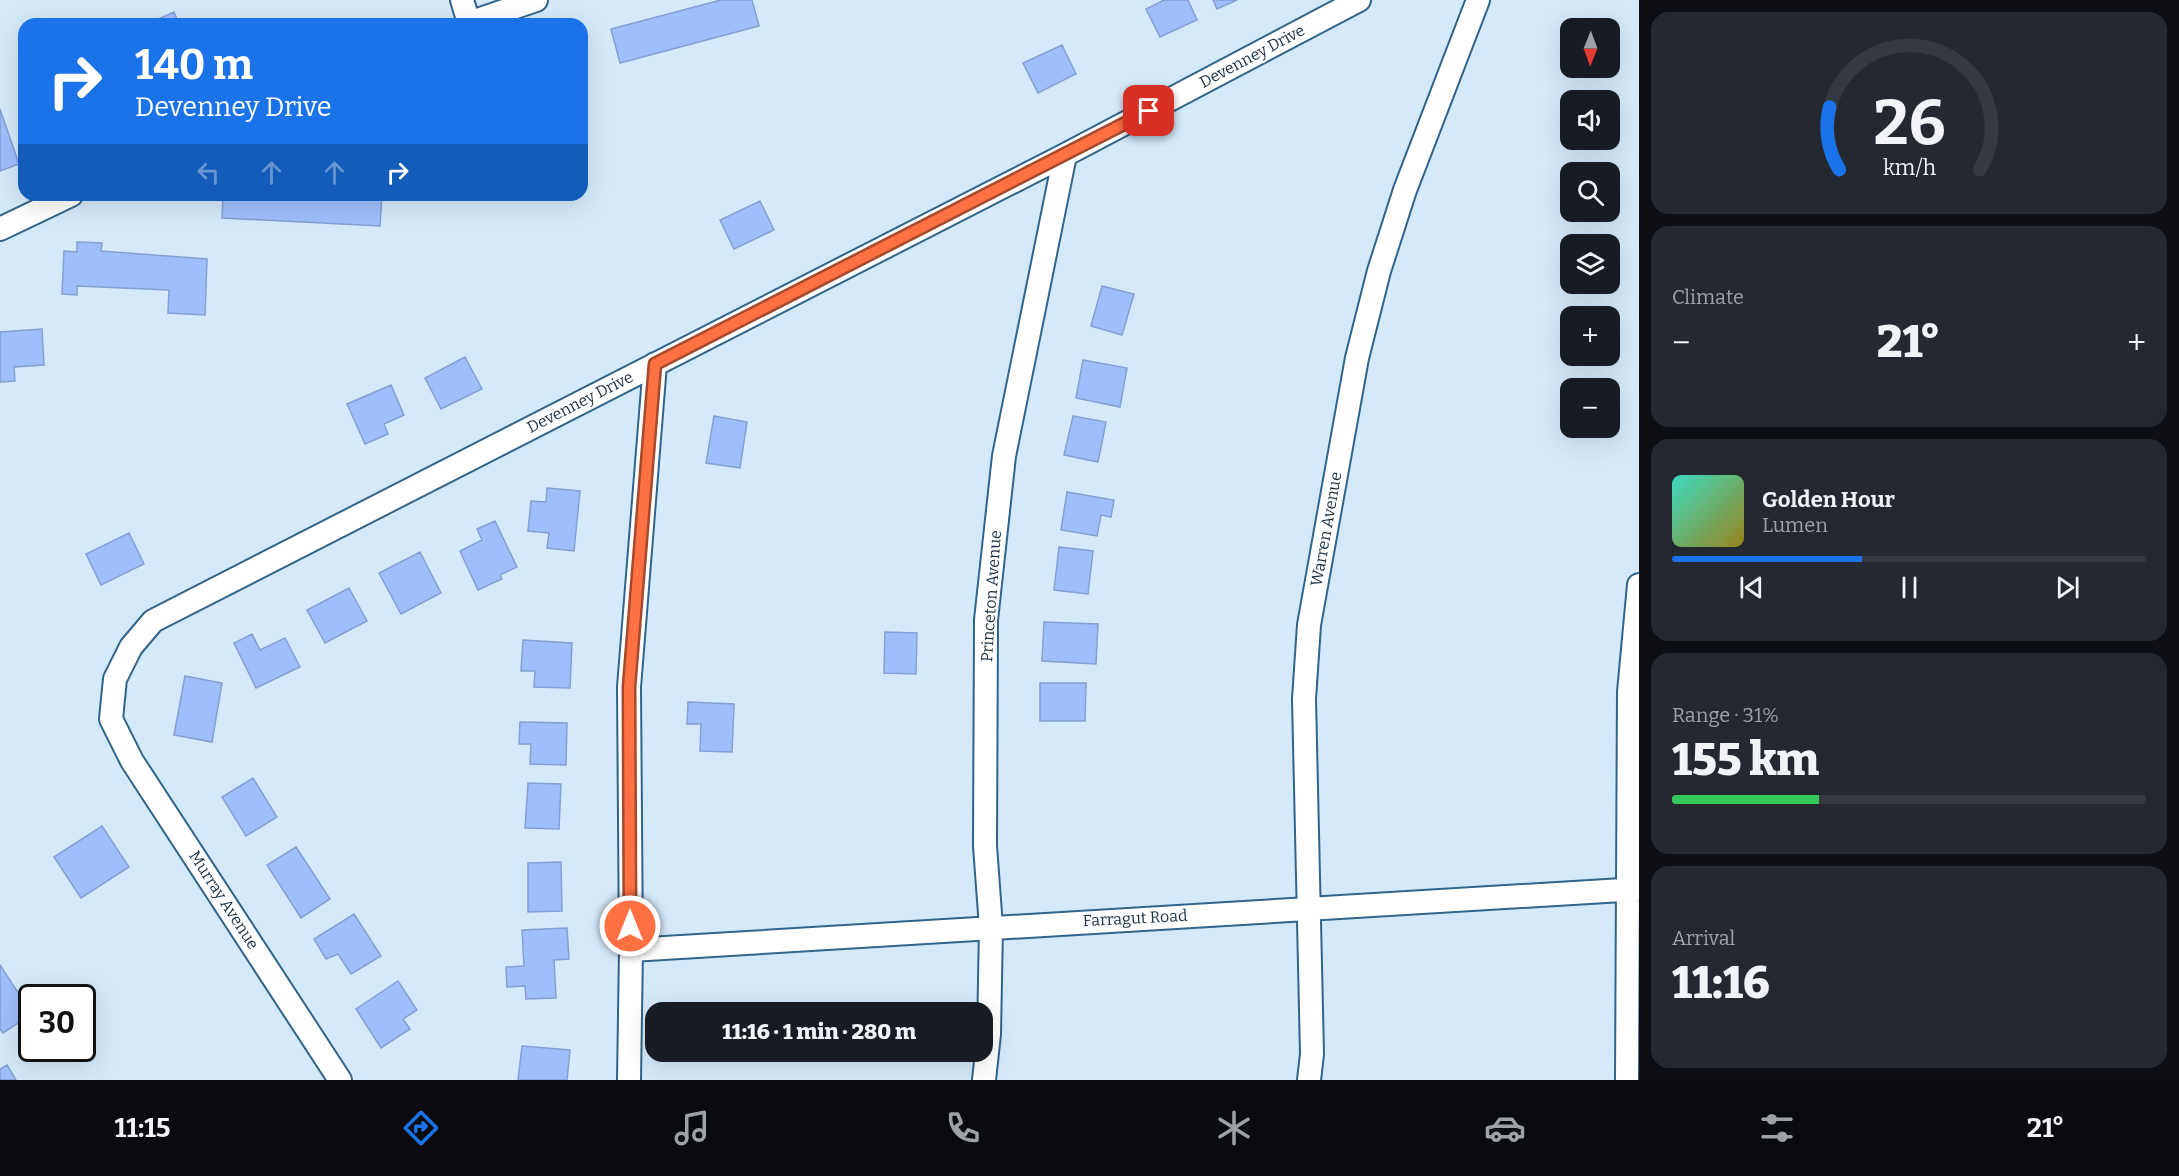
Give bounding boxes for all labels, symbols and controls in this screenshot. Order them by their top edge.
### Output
north arrow [1560,18,1620,78]
map controls [1560,18,1620,438]
street label: Devenney Drive [1196,20,1308,92]
text: 140 m [135,40,253,90]
icon: right [36,42,114,120]
pin [1123,85,1174,136]
text: 26 [1873,86,1945,161]
button: sound [1560,90,1620,150]
text: Devenney Drive [135,91,332,123]
icon: arrive [1132,94,1165,127]
text: km/h [1882,155,1936,181]
icon: left [192,156,225,189]
icon: ahead [255,156,288,189]
icon: ahead [318,156,351,189]
icon: right [381,156,414,189]
button: search [1560,162,1620,222]
button: layers [1560,234,1620,294]
text: Climate [1672,285,1744,309]
button: + [1560,306,1620,366]
text: 21° [1877,315,1941,369]
text: − [1672,323,1690,363]
text: + [2127,323,2146,363]
street label: Devenney Drive [524,367,636,437]
button: − [1560,378,1620,438]
street label: Warren Avenue [1307,470,1345,588]
text: Golden Hour [1762,486,1895,513]
text: Lumen [1762,513,1828,537]
street label: Princeton Avenue [977,529,1005,663]
icon: previous [1735,571,1768,604]
icon: pause [1893,571,1926,604]
icon: next [2051,571,2084,604]
text: Range · 31% [1672,703,1779,727]
text: 155 km [1672,733,1819,787]
street label: Murray Avenue [185,847,263,953]
position arrow [598,894,662,958]
street label: Farragut Road [1082,906,1188,930]
text: Arrival [1672,926,1735,950]
text: 11:16 [1672,956,1770,1010]
speed limit sign: 30 [18,984,96,1062]
text: 11:16 · 1 min · 280 m [722,1018,916,1045]
icon: directions [400,1107,442,1149]
icon: music [671,1107,713,1149]
icon: phone [942,1107,984,1149]
icon: climate [1213,1107,1255,1149]
icon: car [1484,1107,1526,1149]
icon: filters [1756,1107,1798,1149]
text: 11:15 [115,1112,171,1144]
text: 21° [2027,1112,2064,1144]

